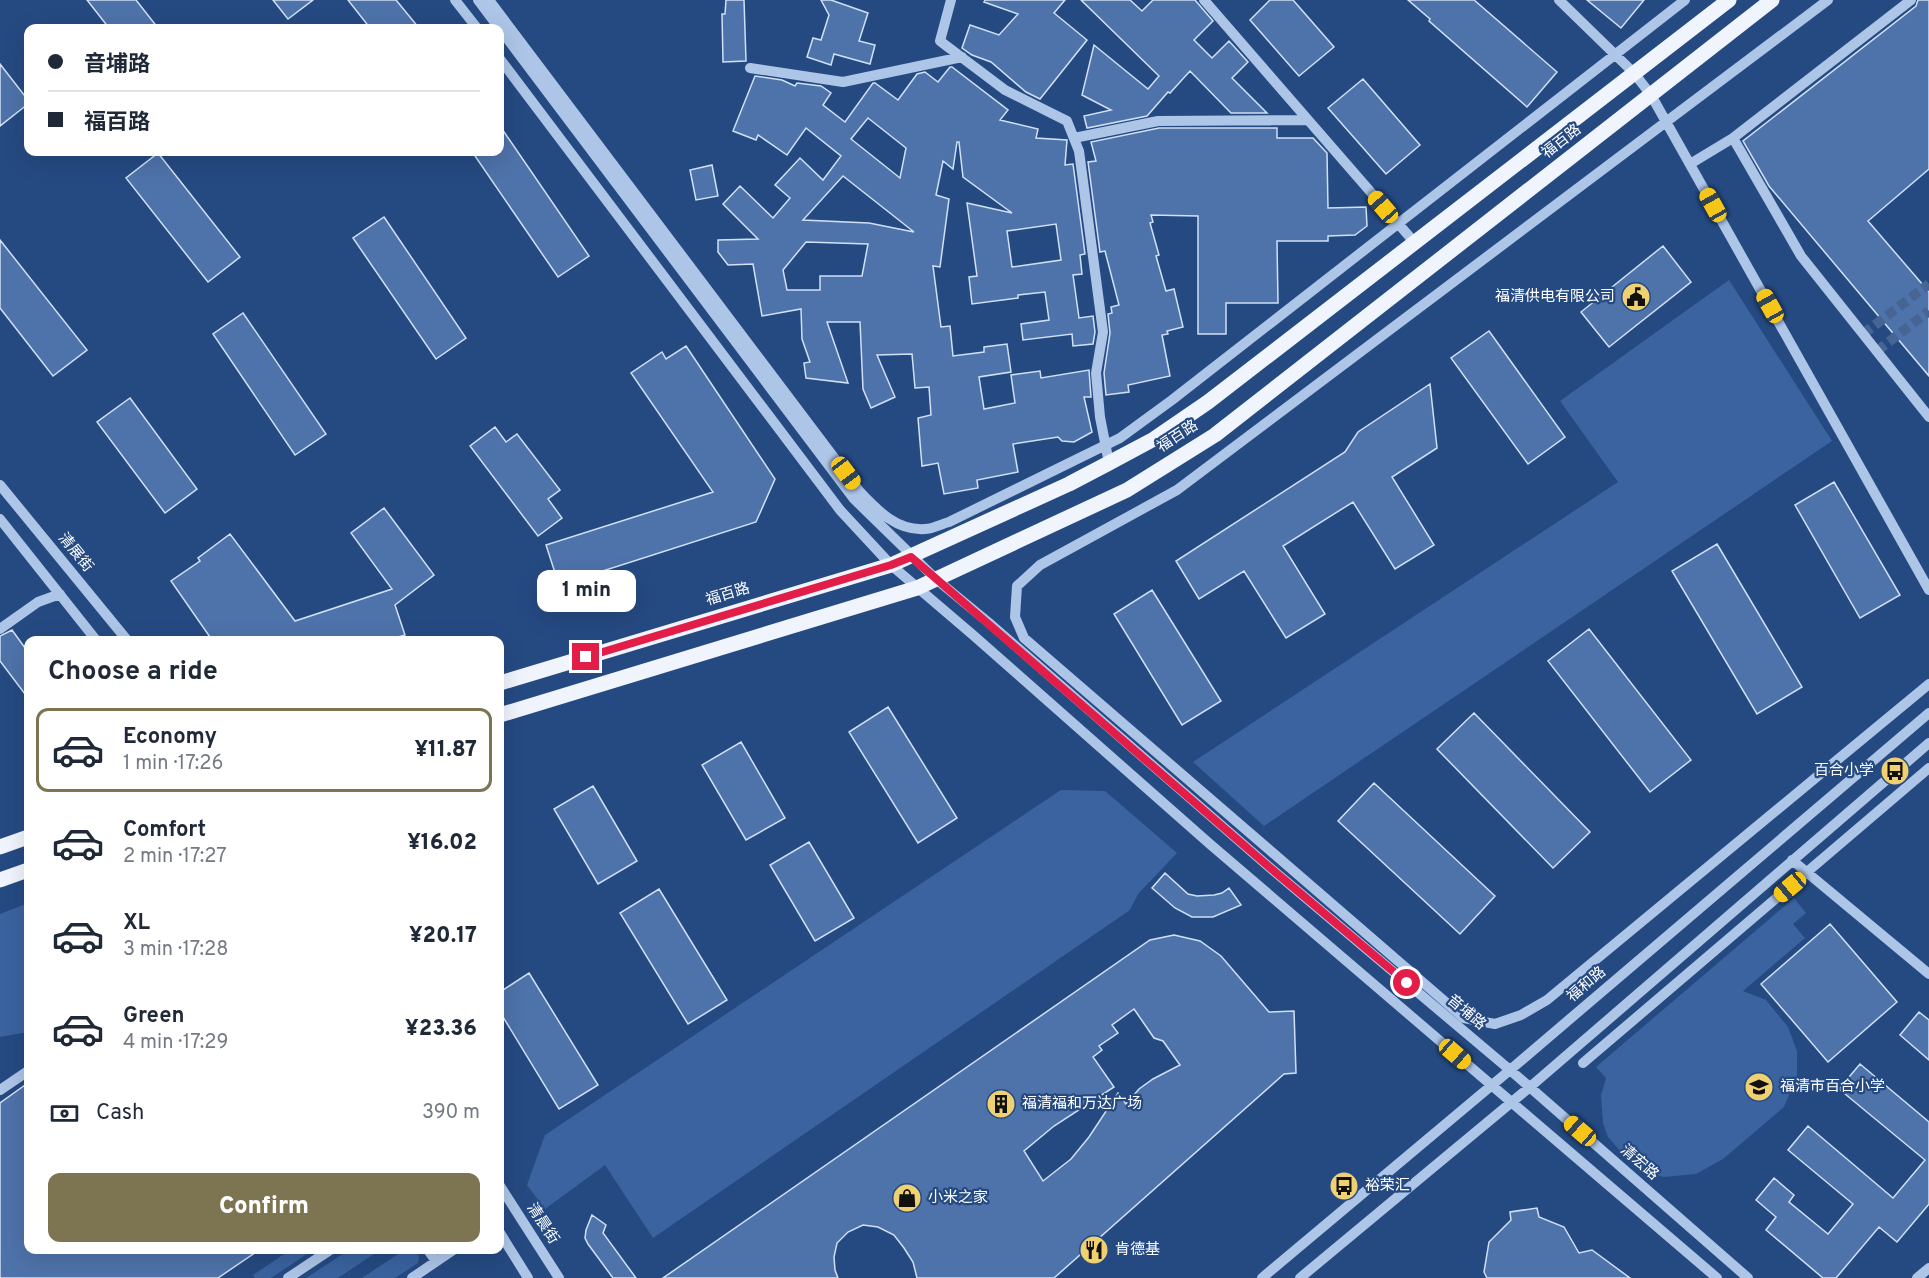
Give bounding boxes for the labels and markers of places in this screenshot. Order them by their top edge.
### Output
public building icon: 福清供电有限公司 [1620,281,1652,313]
place label: 福清供电有限公司 [1495,287,1615,307]
bus stop icon: 百合小学 [1879,755,1911,787]
place label: 百合小学 [1814,762,1874,781]
school or university icon: 福清市百合小学 [1743,1071,1775,1103]
place label: 福清市百合小学 [1780,1078,1885,1097]
building icon: 福清福和万达广场 [985,1088,1017,1120]
place label: 福清福和万达广场 [1022,1095,1142,1114]
bus stop icon: 裕荣汇 [1328,1170,1360,1202]
place label: 裕荣汇 [1365,1177,1410,1196]
shop icon: 小米之家 [891,1182,923,1214]
place label: 小米之家 [928,1189,988,1208]
restaurant icon: 肯德基 [1078,1234,1110,1266]
place label: 肯德基 [1115,1240,1160,1260]

